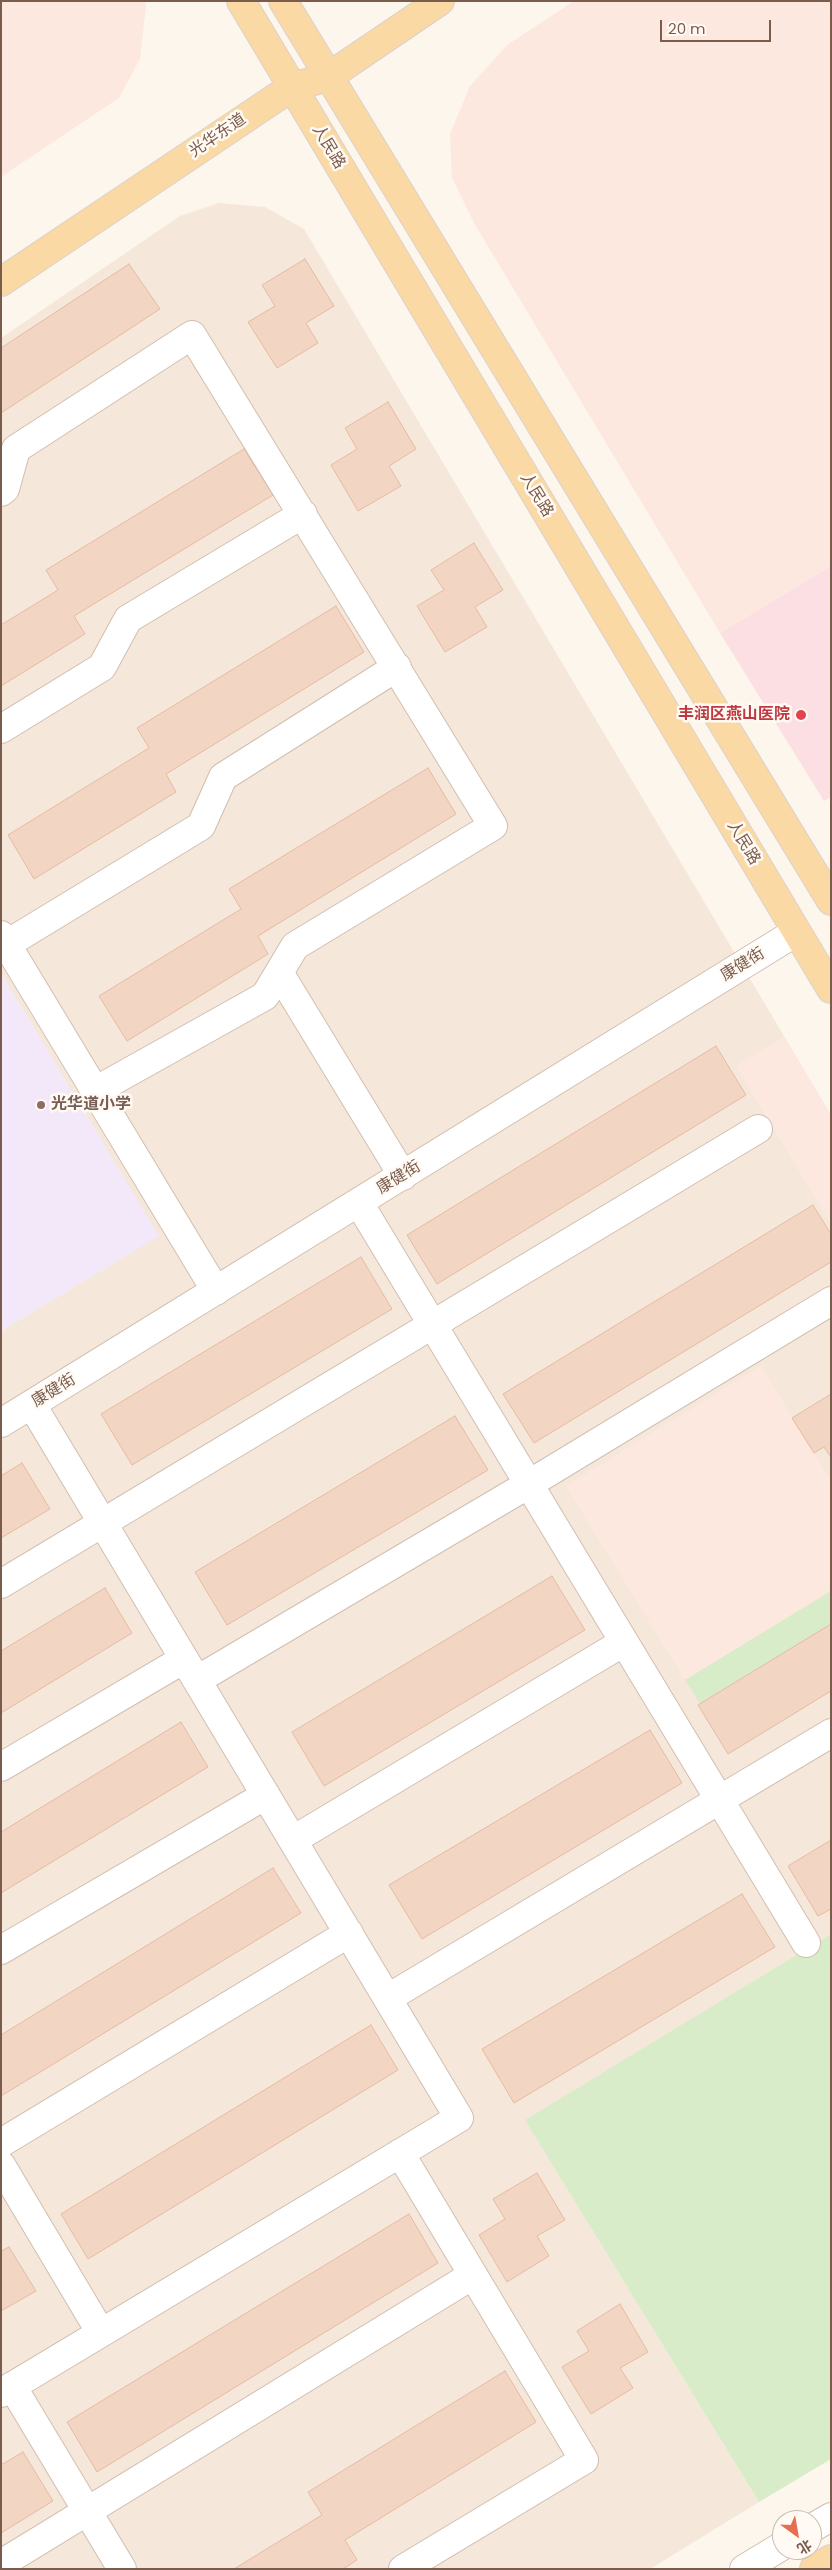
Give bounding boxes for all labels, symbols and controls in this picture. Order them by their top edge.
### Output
scale bar [662,10,773,42]
text: 20 m [668,18,706,39]
street label: 光华东道 [186,110,250,162]
street label: 人民路 [307,121,349,173]
street label: 人民路 [515,469,557,521]
place label: 丰润区燕山医院 [678,705,790,725]
marker: 丰润区燕山医院 [794,708,808,722]
street label: 人民路 [722,817,764,869]
street label: 康健街 [718,944,768,986]
place label: 光华道小学 [51,1095,131,1115]
marker: 光华道小学 [35,1099,47,1111]
street label: 康健街 [374,1157,424,1199]
street label: 康健街 [29,1370,79,1412]
north arrow [772,2510,822,2560]
text: 北 [793,2535,816,2559]

